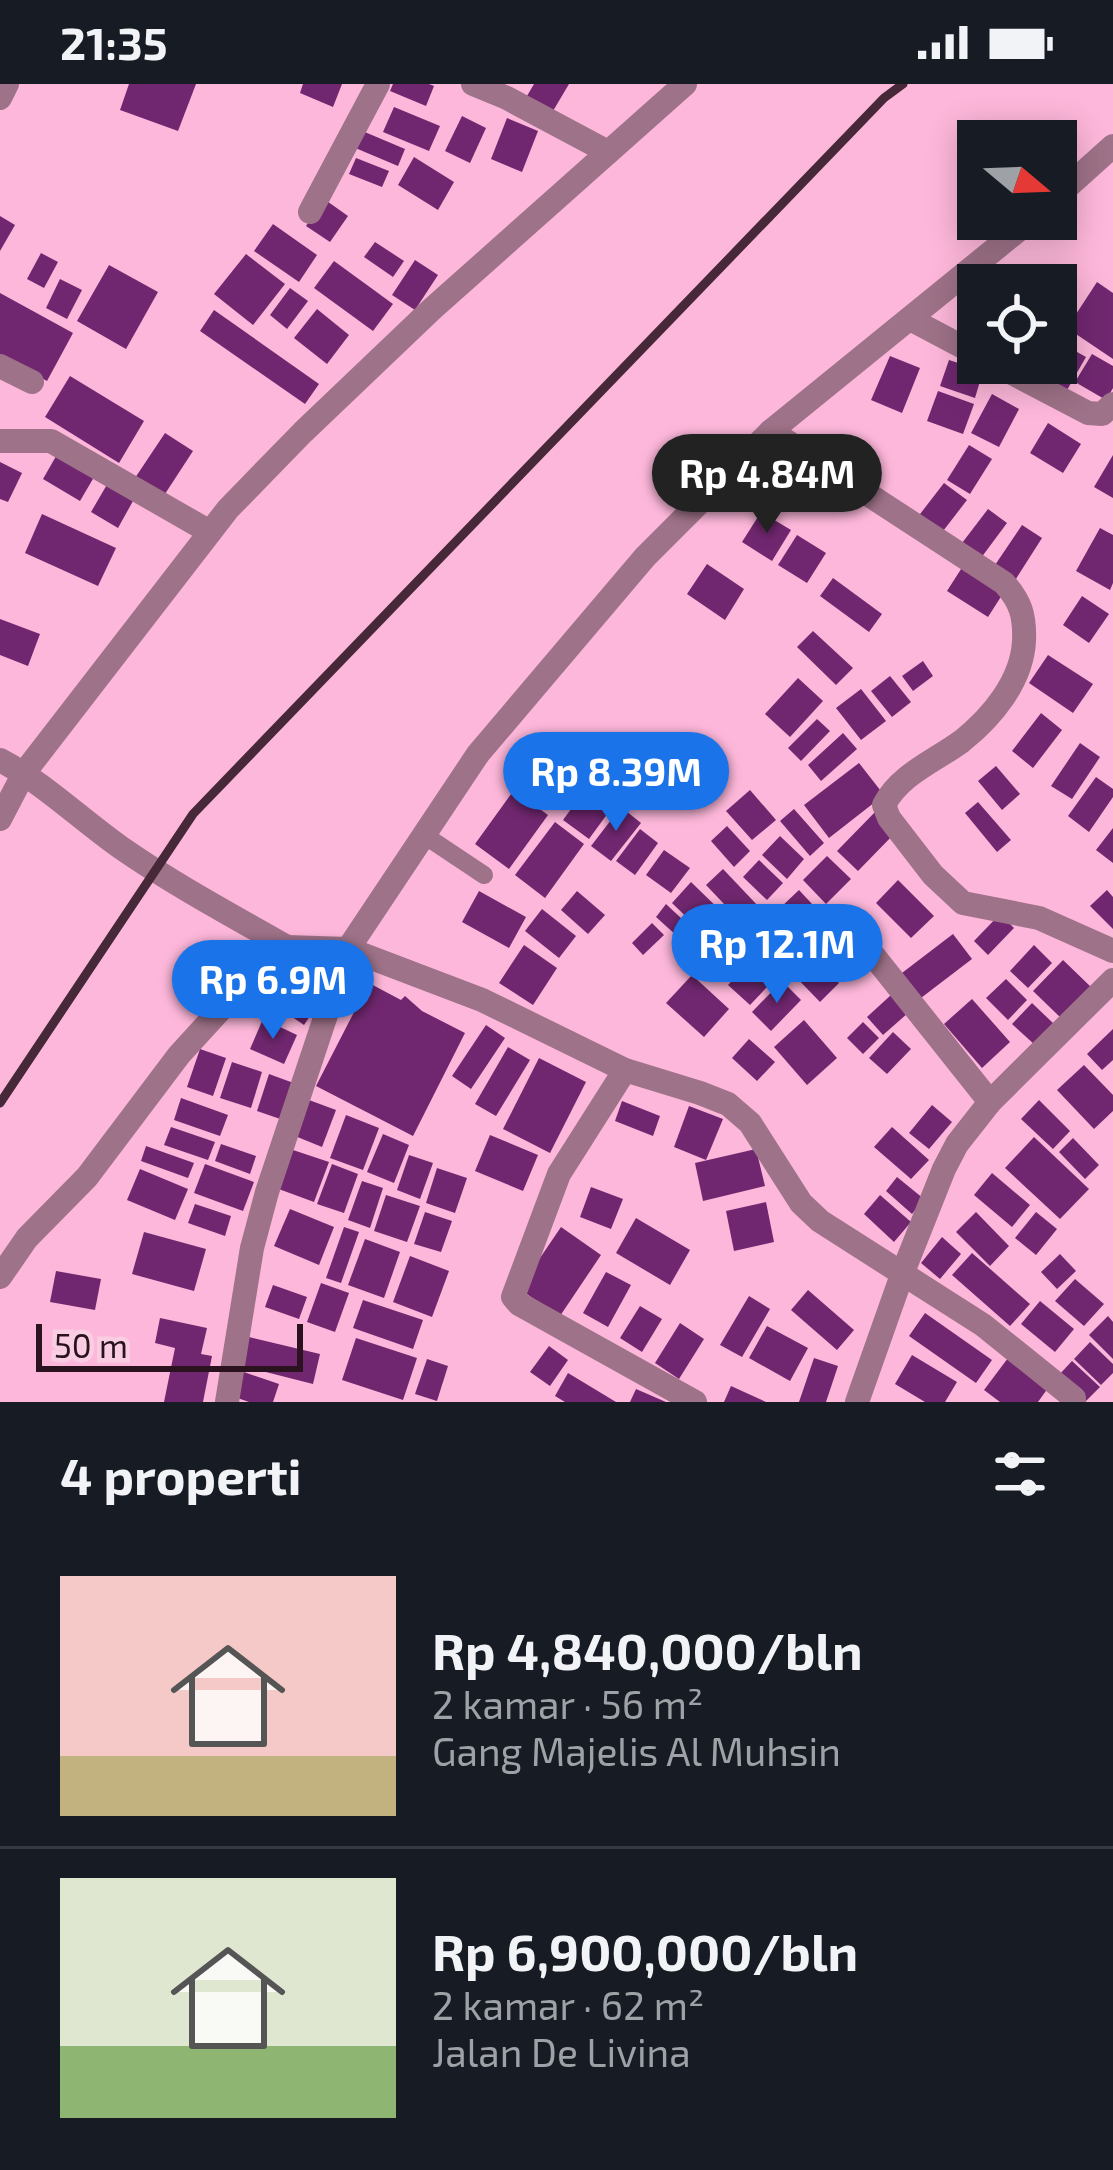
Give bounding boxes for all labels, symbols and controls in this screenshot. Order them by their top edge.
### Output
text: 21:35 [60,15,168,69]
north arrow [957,120,1077,240]
map controls [957,120,1077,384]
button: locate [957,264,1077,384]
pin: Rp 4.84M [643,434,891,536]
text: Rp 4.84M [679,449,855,496]
pin: Rp 8.39M [492,732,740,834]
text: Rp 8.39M [530,747,702,794]
pin: Rp 12.1M [653,904,901,1006]
text: Rp 12.1M [699,919,855,966]
pin: Rp 6.9M [162,940,384,1042]
text: Rp 6.9M [199,955,347,1002]
scale bar [36,1318,303,1371]
text: 50 m [54,1325,128,1365]
icon: filters [987,1441,1053,1507]
text: 4 properti [60,1444,302,1505]
text: Rp 4,840,000/bln [432,1619,863,1680]
icon: home [156,1624,300,1768]
text: 2 kamar · 56 m² [432,1680,703,1727]
text: Gang Majelis Al Muhsin [432,1727,841,1774]
text: Rp 6,900,000/bln [432,1920,858,1981]
icon: home [156,1926,300,2070]
text: 2 kamar · 62 m² [432,1981,704,2028]
text: Jalan De Livina [432,2028,691,2075]

